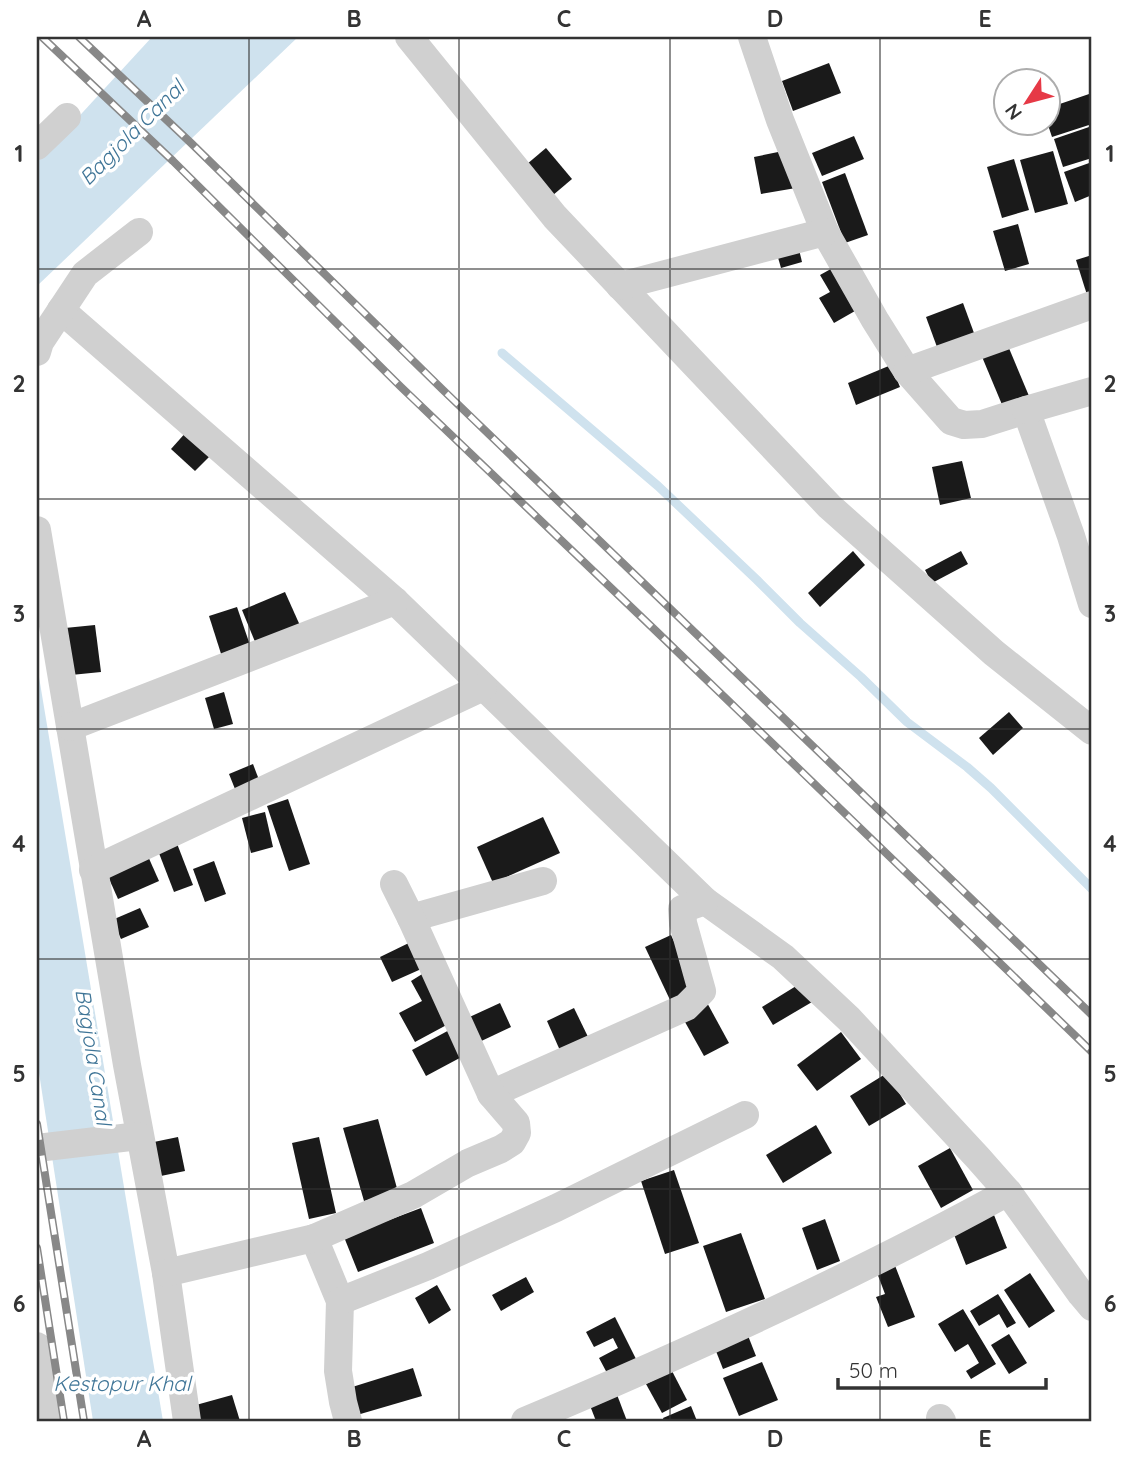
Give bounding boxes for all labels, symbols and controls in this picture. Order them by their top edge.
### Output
text: A [137,4,152,33]
text: B [346,4,362,33]
text: C [557,4,571,33]
text: D [767,4,783,33]
text: E [978,4,992,33]
north arrow [992,66,1062,136]
water label: Bagjola Canal [73,73,191,190]
text: N [999,99,1027,125]
text: 1 [15,139,23,168]
text: 1 [1106,139,1114,168]
text: 2 [12,369,26,398]
text: 2 [1103,369,1117,398]
text: 3 [13,599,25,628]
text: 3 [1104,599,1116,628]
text: 4 [12,829,26,858]
text: 4 [1103,829,1117,858]
water label: Bagjola Canal [70,987,118,1129]
text: 5 [12,1059,26,1088]
text: 5 [1103,1059,1117,1088]
text: 6 [13,1289,25,1318]
text: 6 [1104,1289,1116,1318]
scale bar [838,1346,1047,1390]
text: 50 m [849,1357,898,1383]
water label: Kestopur Khal [53,1370,193,1396]
text: A [137,1424,152,1453]
text: B [346,1424,362,1453]
text: C [557,1424,571,1453]
text: D [767,1424,783,1453]
text: E [978,1424,992,1453]

